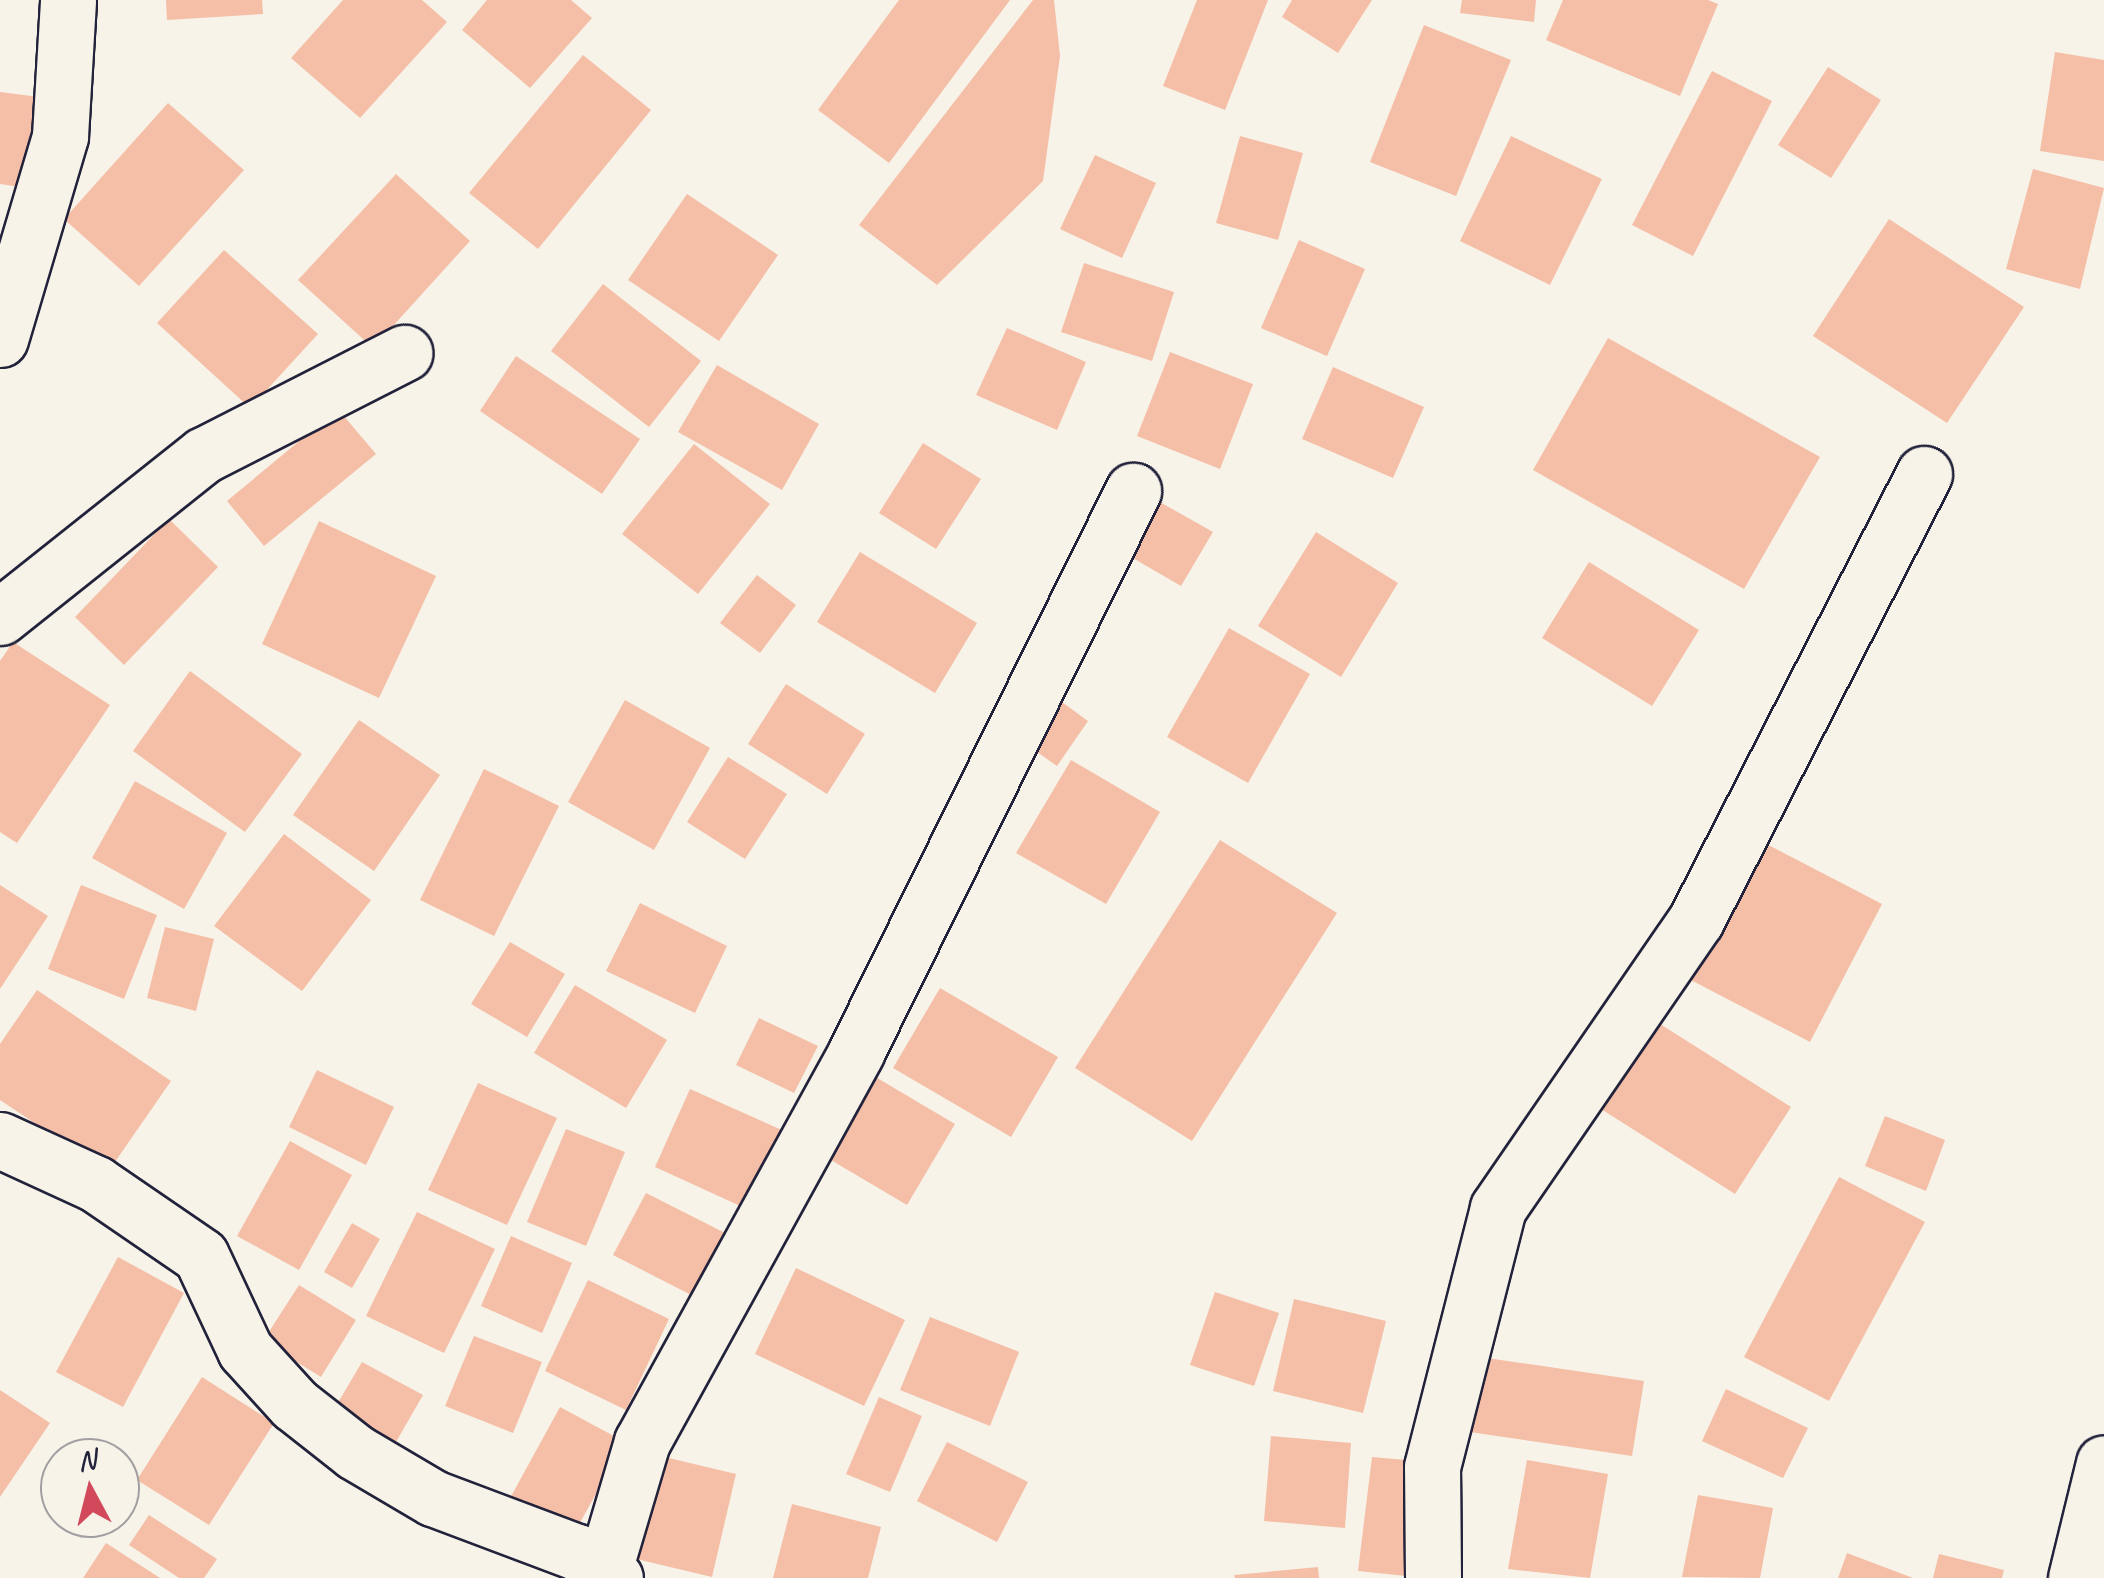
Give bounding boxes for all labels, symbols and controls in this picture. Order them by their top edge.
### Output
north arrow [40,1438,140,1538]
text: N [76,1441,97,1478]

